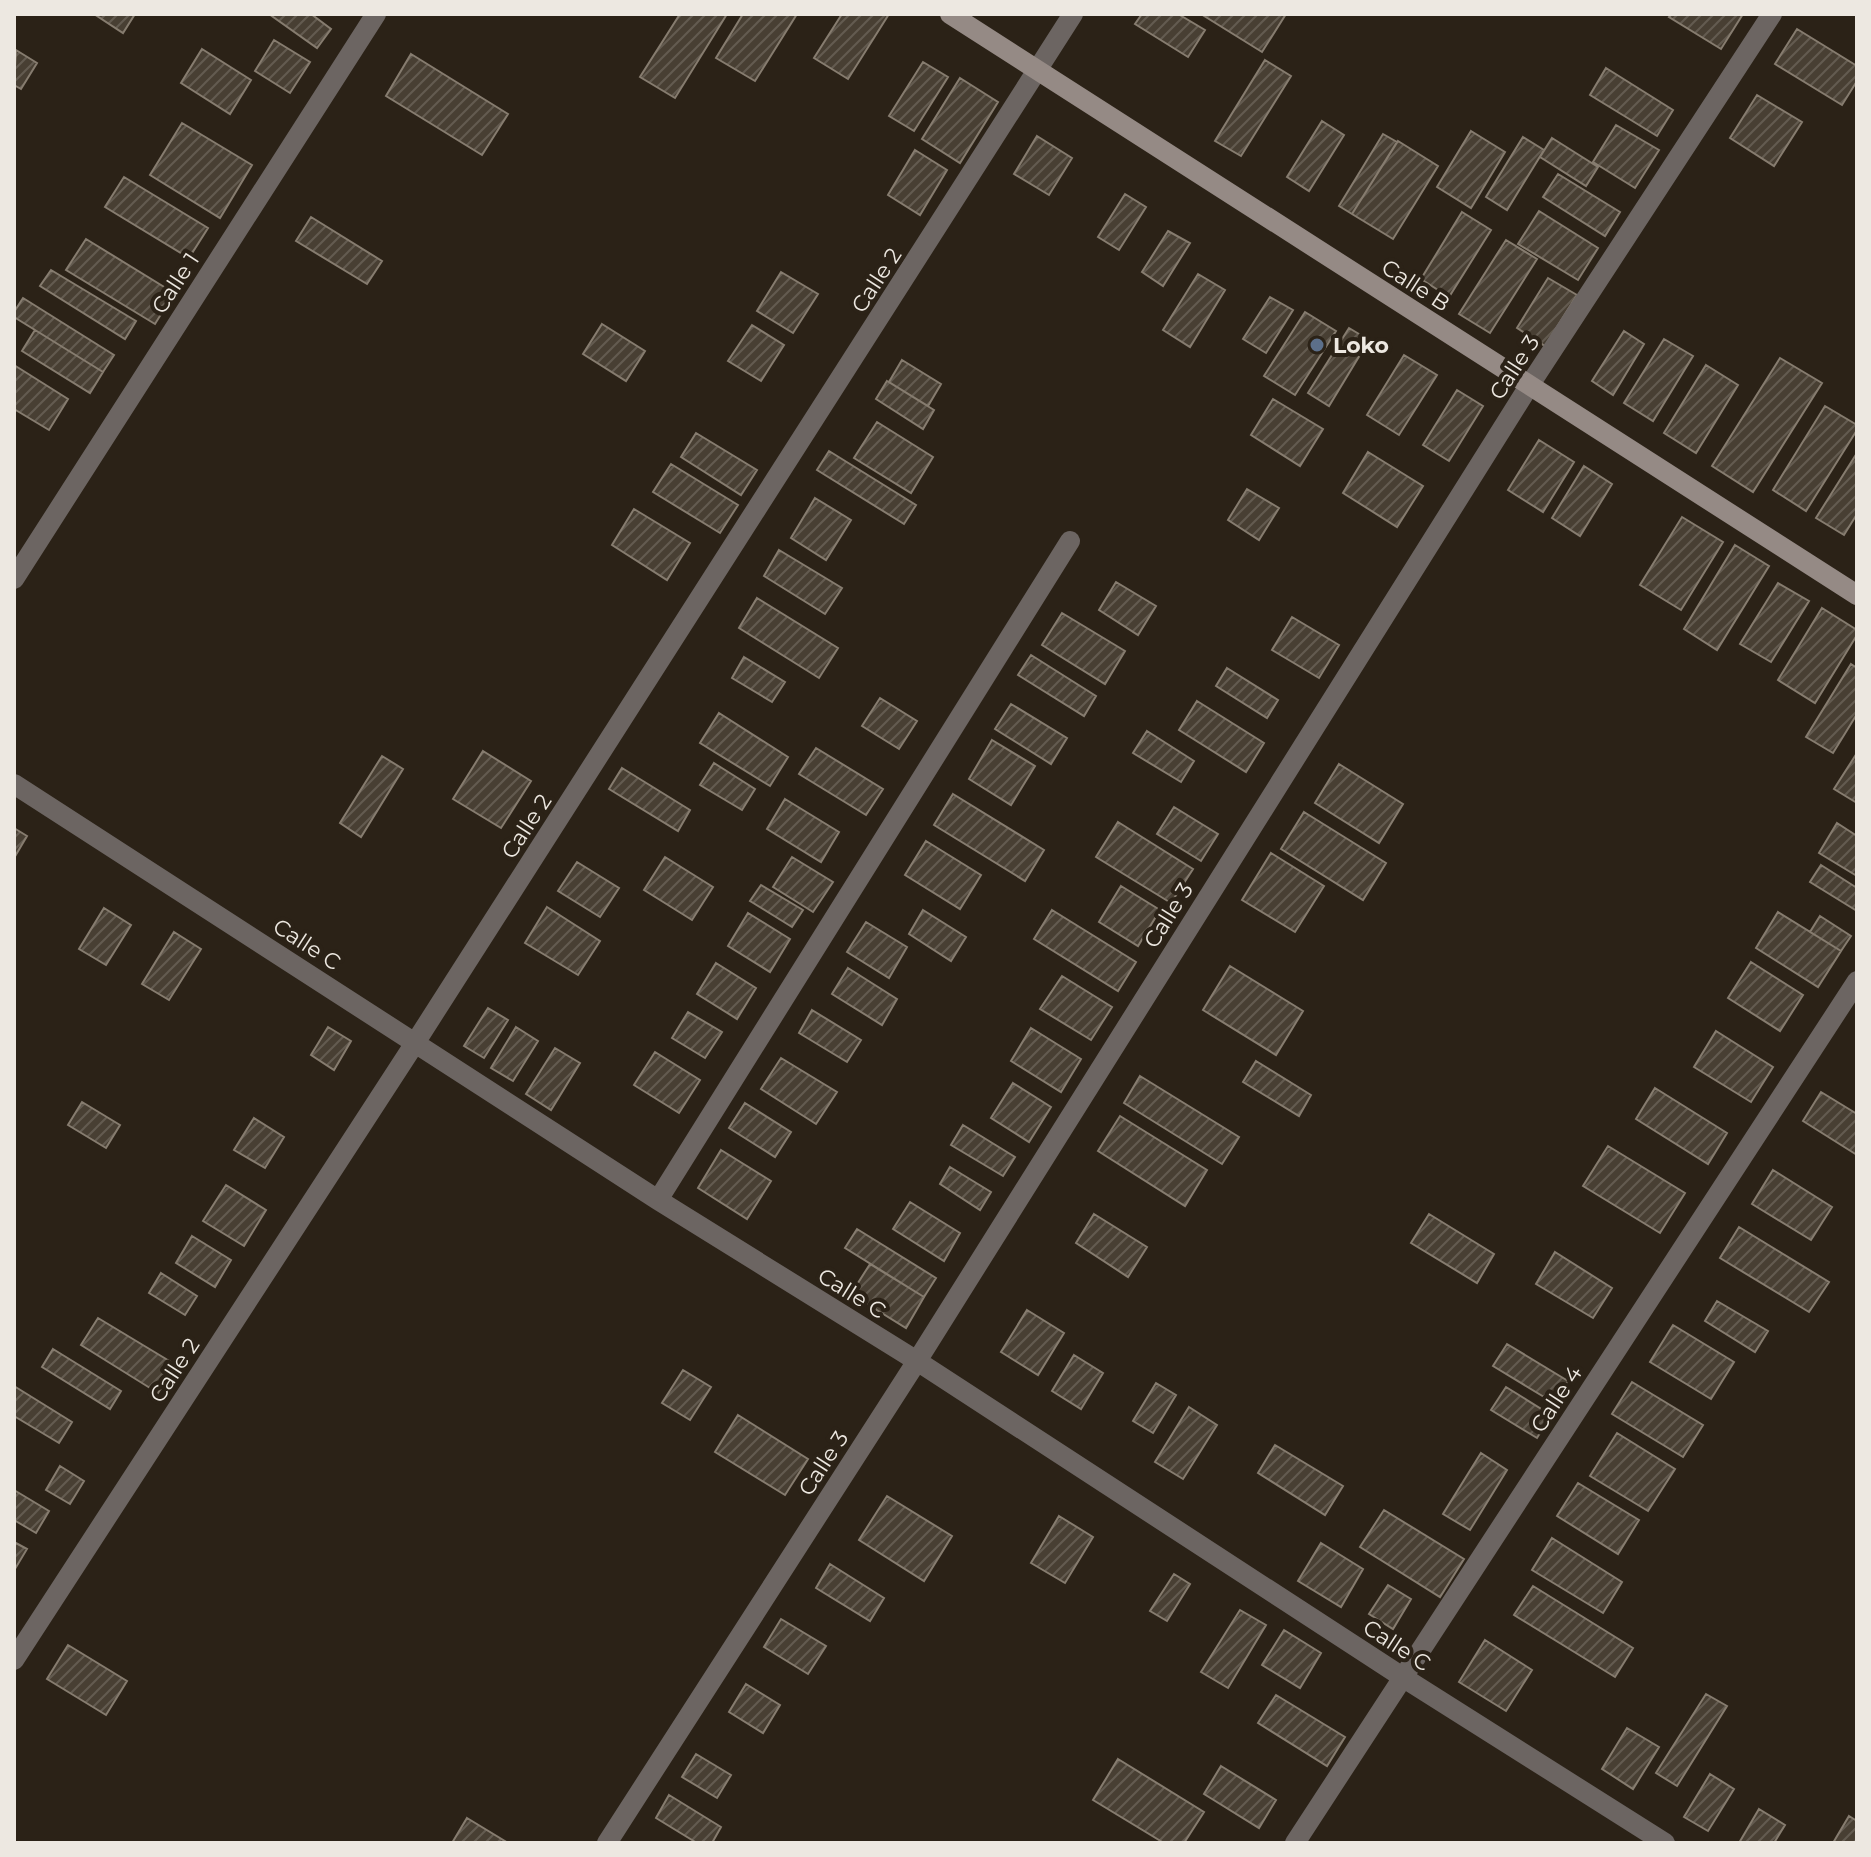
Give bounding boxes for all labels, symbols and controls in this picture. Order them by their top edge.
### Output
street label: Calle 2 [846,243,907,318]
street label: Calle 1 [146,248,205,319]
street label: Calle B [1377,253,1455,317]
street label: Calle 3 [1484,330,1545,405]
place label: Loko [1333,332,1389,359]
marker: Loko [1308,336,1326,354]
street label: Calle 2 [496,789,557,864]
street label: Calle 3 [1138,878,1199,953]
street label: Calle C [268,913,345,976]
street label: Calle C [813,1262,891,1325]
street label: Calle 2 [144,1333,205,1408]
street label: Calle 4 [1525,1361,1588,1438]
street label: Calle 3 [793,1426,854,1501]
street label: Calle C [1358,1614,1435,1677]

